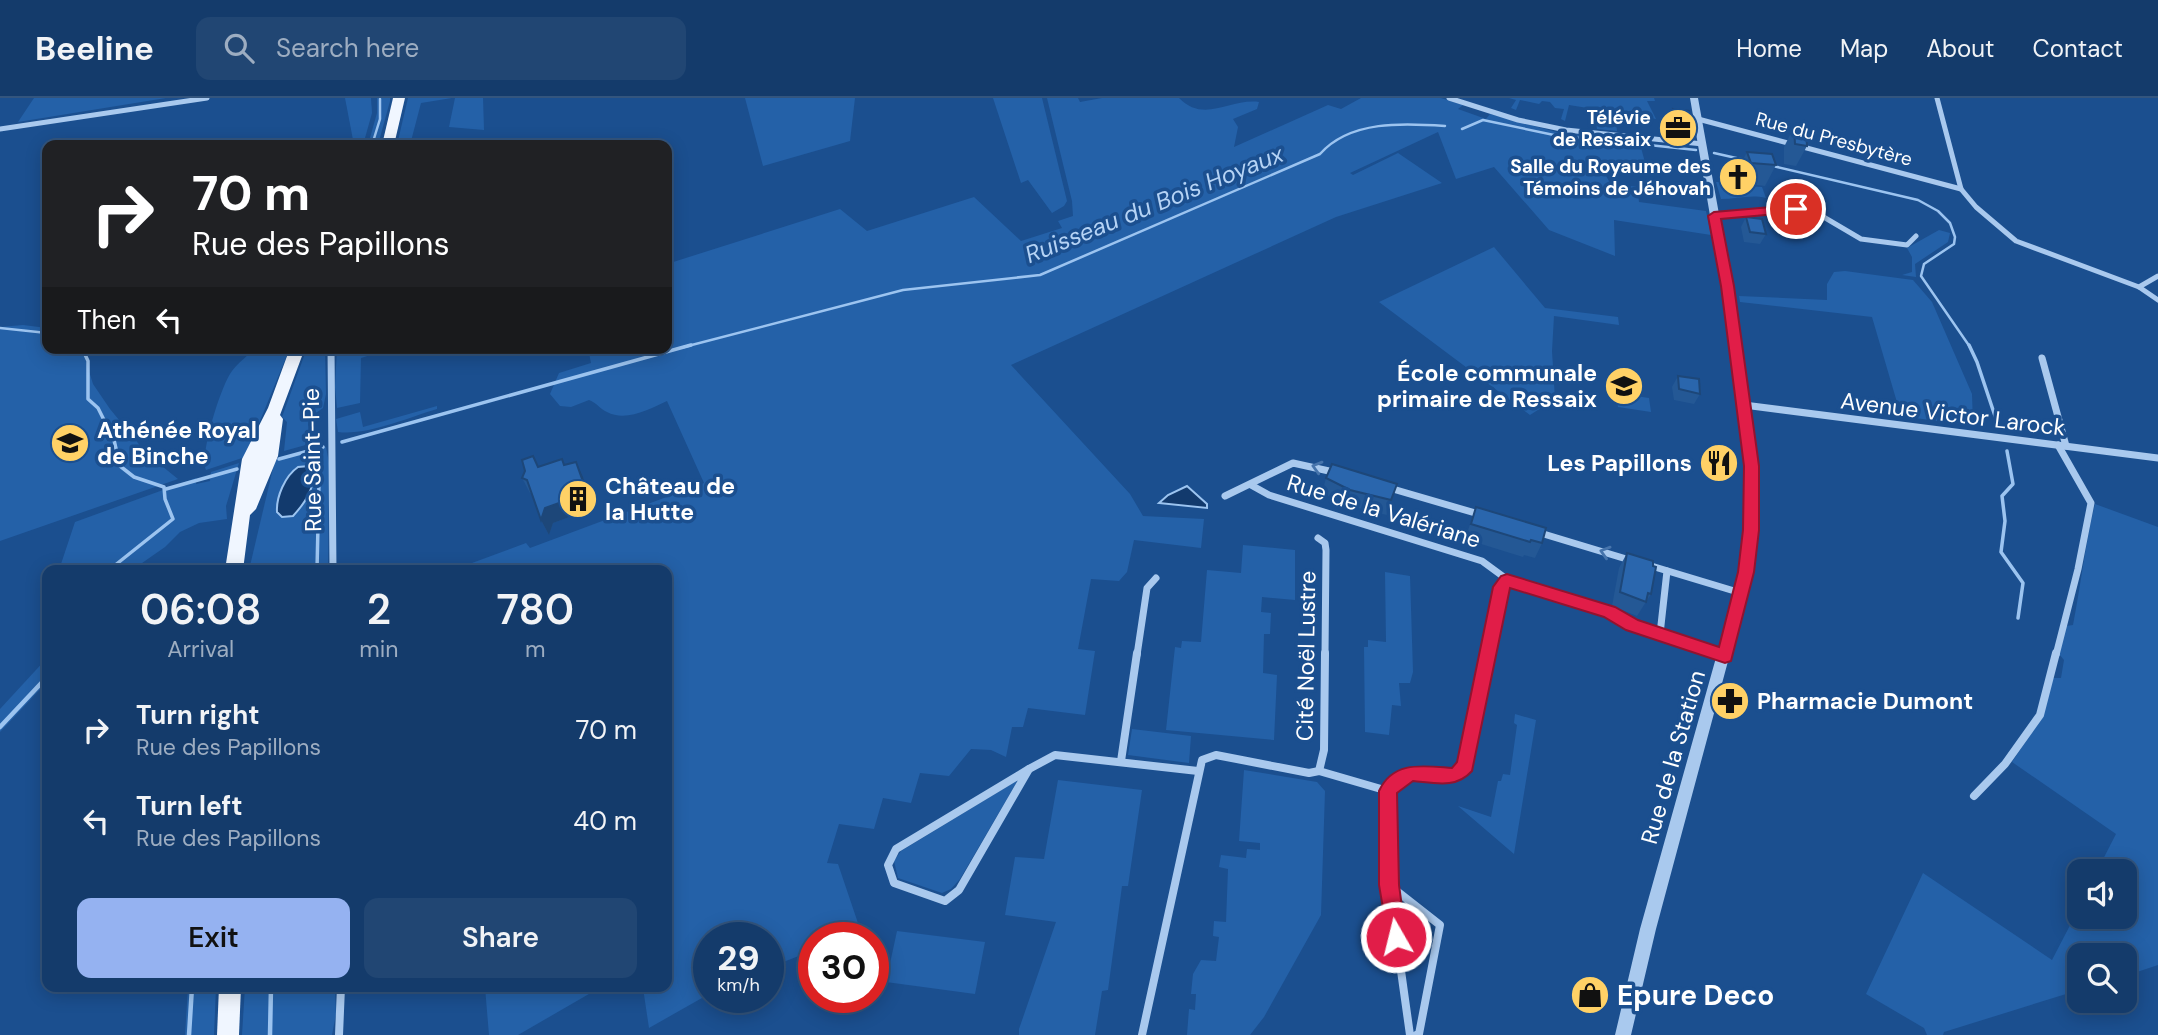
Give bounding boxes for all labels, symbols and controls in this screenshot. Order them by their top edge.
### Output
search box [196,17,686,80]
text: Beeline [35,27,154,70]
icon: search [220,29,258,67]
text: Search here [276,31,419,65]
text: Home [1736,33,1802,64]
text: Map [1840,33,1888,64]
text: About [1926,33,1995,64]
text: Contact [2033,33,2123,64]
place label: Télévie de Ressaix [1552,105,1651,152]
street label: Rue du Presbytère [1753,106,1915,172]
office icon: Télévie de Ressaix [1657,107,1699,149]
water label: Ruisseau du Bois Hoyaux [1020,138,1289,270]
place label: Salle du Royaume des Témoins de Jéhovah [1510,154,1711,201]
church icon: Salle du Royaume des Témoins de Jéhovah [1717,156,1759,198]
text: 70 m [192,161,310,225]
icon: right [77,168,168,259]
pin [1766,179,1826,239]
icon: arrive [1777,190,1815,228]
text: Rue des Papillons [192,223,449,265]
icon: left [150,301,188,339]
text: Then [77,303,136,337]
place label: École communale primaire de Ressaix [1377,358,1597,414]
school or university icon: École communale primaire de Ressaix [1603,365,1645,407]
street label: Avenue Victor Larock [1839,385,2067,443]
street label: Rue Saint-Pie [296,388,328,532]
place label: Athénée Royal de Binche [97,415,257,471]
school or university icon: Athénée Royal de Binche [49,422,91,464]
restaurant icon: Les Papillons [1698,442,1740,484]
place label: Les Papillons [1547,448,1692,478]
one-way arrow [1311,460,1323,475]
street label: Rue de la Valériane [1284,467,1484,555]
place label: Château de la Hutte [605,471,735,527]
building icon: Château de la Hutte [557,478,599,520]
one-way arrow [1600,546,1612,561]
street label: Cité Noël Lustre [1290,571,1322,741]
text: 06:08 [140,582,261,637]
text: 2 [367,582,391,637]
text: 780 [496,582,574,637]
text: Arrival [167,634,234,664]
text: min [359,634,399,664]
text: m [525,634,545,664]
street label: Rue de la Station [1634,667,1712,847]
pharmacy icon: Pharmacie Dumont [1709,680,1751,722]
place label: Pharmacie Dumont [1757,686,1973,716]
text: Turn right [136,698,260,732]
icon: right [77,711,115,749]
text: 70 m [576,713,637,747]
text: Rue des Papillons [136,732,321,762]
text: Turn left [136,789,243,823]
icon: left [77,802,115,840]
text: 40 m [573,804,637,838]
text: Rue des Papillons [136,823,321,853]
map controls [2067,859,2137,1013]
button: sound [2067,859,2137,929]
button: Exit [77,898,350,978]
button: Share [364,898,637,978]
position arrow [1359,900,1433,974]
speed limit sign: 30 [798,922,889,1013]
text: 29 [717,935,760,981]
button: search [2067,943,2137,1013]
text: km/h [717,973,760,997]
shop icon: Epure Deco [1569,974,1611,1016]
place label: Epure Deco [1617,977,1774,1014]

